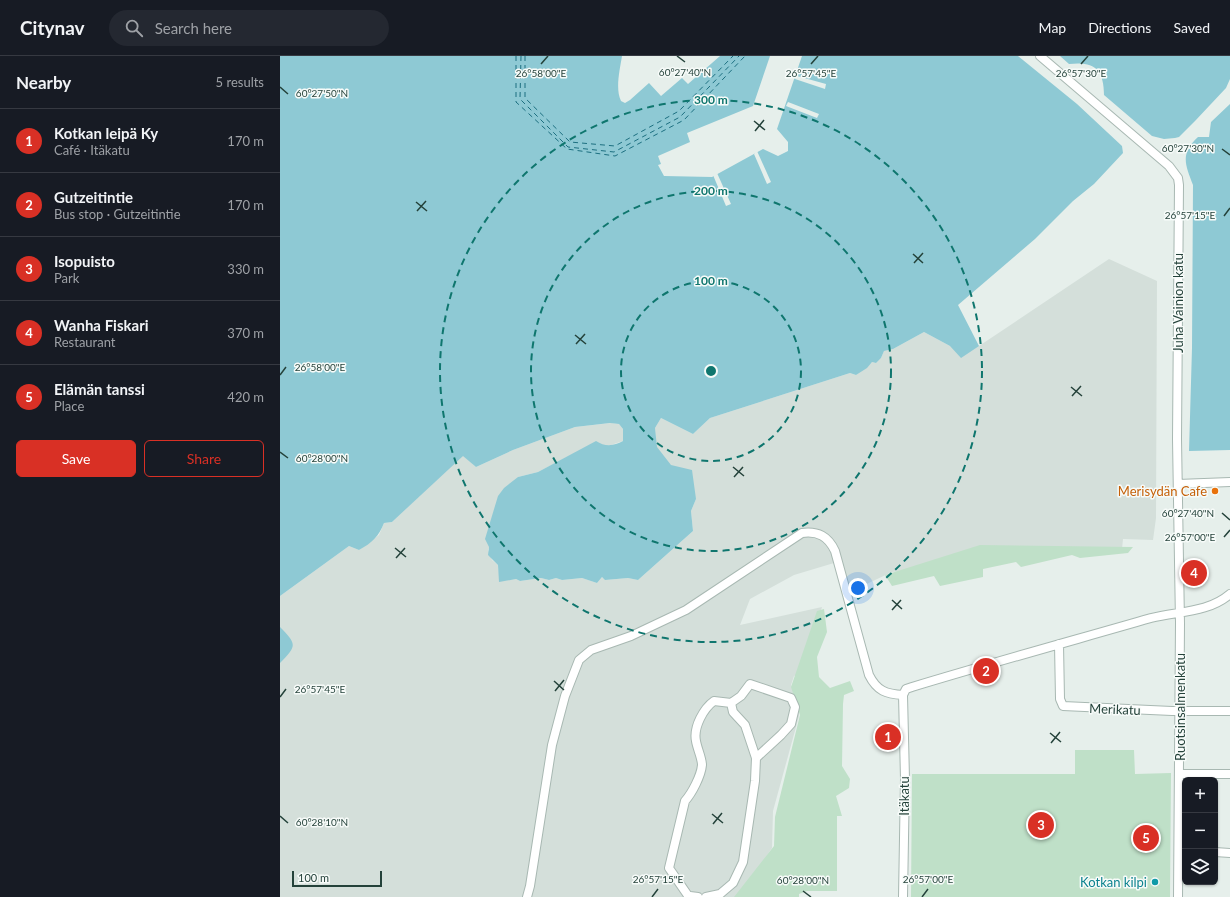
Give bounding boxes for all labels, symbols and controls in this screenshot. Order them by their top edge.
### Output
search box [109,10,389,46]
text: Citynav [20,16,85,39]
icon: search [123,17,145,39]
text: Search here [155,19,232,37]
text: Map [1039,19,1066,36]
text: Directions [1088,19,1151,36]
text: Saved [1173,19,1210,36]
text: 60°27'40"N [659,66,711,78]
text: 26°58'00"E [516,67,566,79]
text: 26°57'45"E [786,67,836,79]
text: 26°57'30"E [1056,67,1106,79]
text: Nearby [16,72,71,93]
text: 5 results [216,74,264,90]
text: 60°27'50"N [296,87,348,99]
text: 300 m [694,92,728,107]
text: Kotkan leipä Ky [54,124,158,142]
text: 1 [25,133,33,149]
text: 170 m [227,133,264,149]
text: Café · Itäkatu [54,142,130,158]
text: 60°27'30"N [1162,142,1214,154]
text: 200 m [694,183,728,198]
text: Gutzeitintie [54,188,133,206]
text: 2 [25,197,33,213]
text: 170 m [227,197,264,213]
text: Bus stop · Gutzeitintie [54,206,181,222]
text: 26°57'15"E [1165,209,1215,221]
text: Isopuisto [54,252,115,270]
street label: Juha Vainion katu [1170,253,1186,353]
text: 3 [25,261,33,277]
text: 330 m [227,261,264,277]
text: Park [54,270,79,286]
text: 100 m [694,273,728,288]
text: Wanha Fiskari [54,316,149,334]
text: 4 [25,325,33,341]
text: 370 m [227,325,264,341]
text: Restaurant [54,334,116,350]
text: 26°58'00"E [295,361,345,373]
centre of rings [704,364,718,378]
text: Elämän tanssi [54,380,145,398]
text: 5 [25,389,33,405]
text: 420 m [227,389,264,405]
text: Place [54,398,84,414]
button: Save [16,440,136,477]
button: Share [144,440,264,477]
text: 60°28'00"N [296,452,348,464]
place label: Merisydän Cafe [1118,483,1207,499]
marker: Merisydän Cafe [1210,486,1220,496]
text: 60°27'40"N [1162,507,1214,519]
text: 26°57'00"E [1165,531,1215,543]
pin: 4 [1181,558,1207,588]
your location [848,578,868,598]
street label: Ruotsinsalmenkatu [1172,653,1188,761]
pin: 2 [973,656,999,686]
text: 26°57'45"E [295,683,345,695]
street label: Merikatu [1089,700,1141,718]
pin: 1 [875,722,901,752]
street label: Itäkatu [896,776,912,816]
map controls [1182,777,1218,885]
button: + [1182,777,1218,813]
pin: 3 [1028,810,1054,840]
button: − [1182,813,1218,849]
text: 60°28'10"N [296,816,348,828]
pin: 5 [1133,823,1159,853]
button: layers [1182,849,1218,885]
scale bar [292,869,382,888]
text: 100 m [298,871,329,884]
text: 26°57'15"E [633,873,683,885]
text: 26°57'00"E [903,873,953,885]
text: 60°28'00"N [777,874,829,886]
place label: Kotkan kilpi [1080,874,1147,890]
marker: Kotkan kilpi [1150,877,1160,887]

